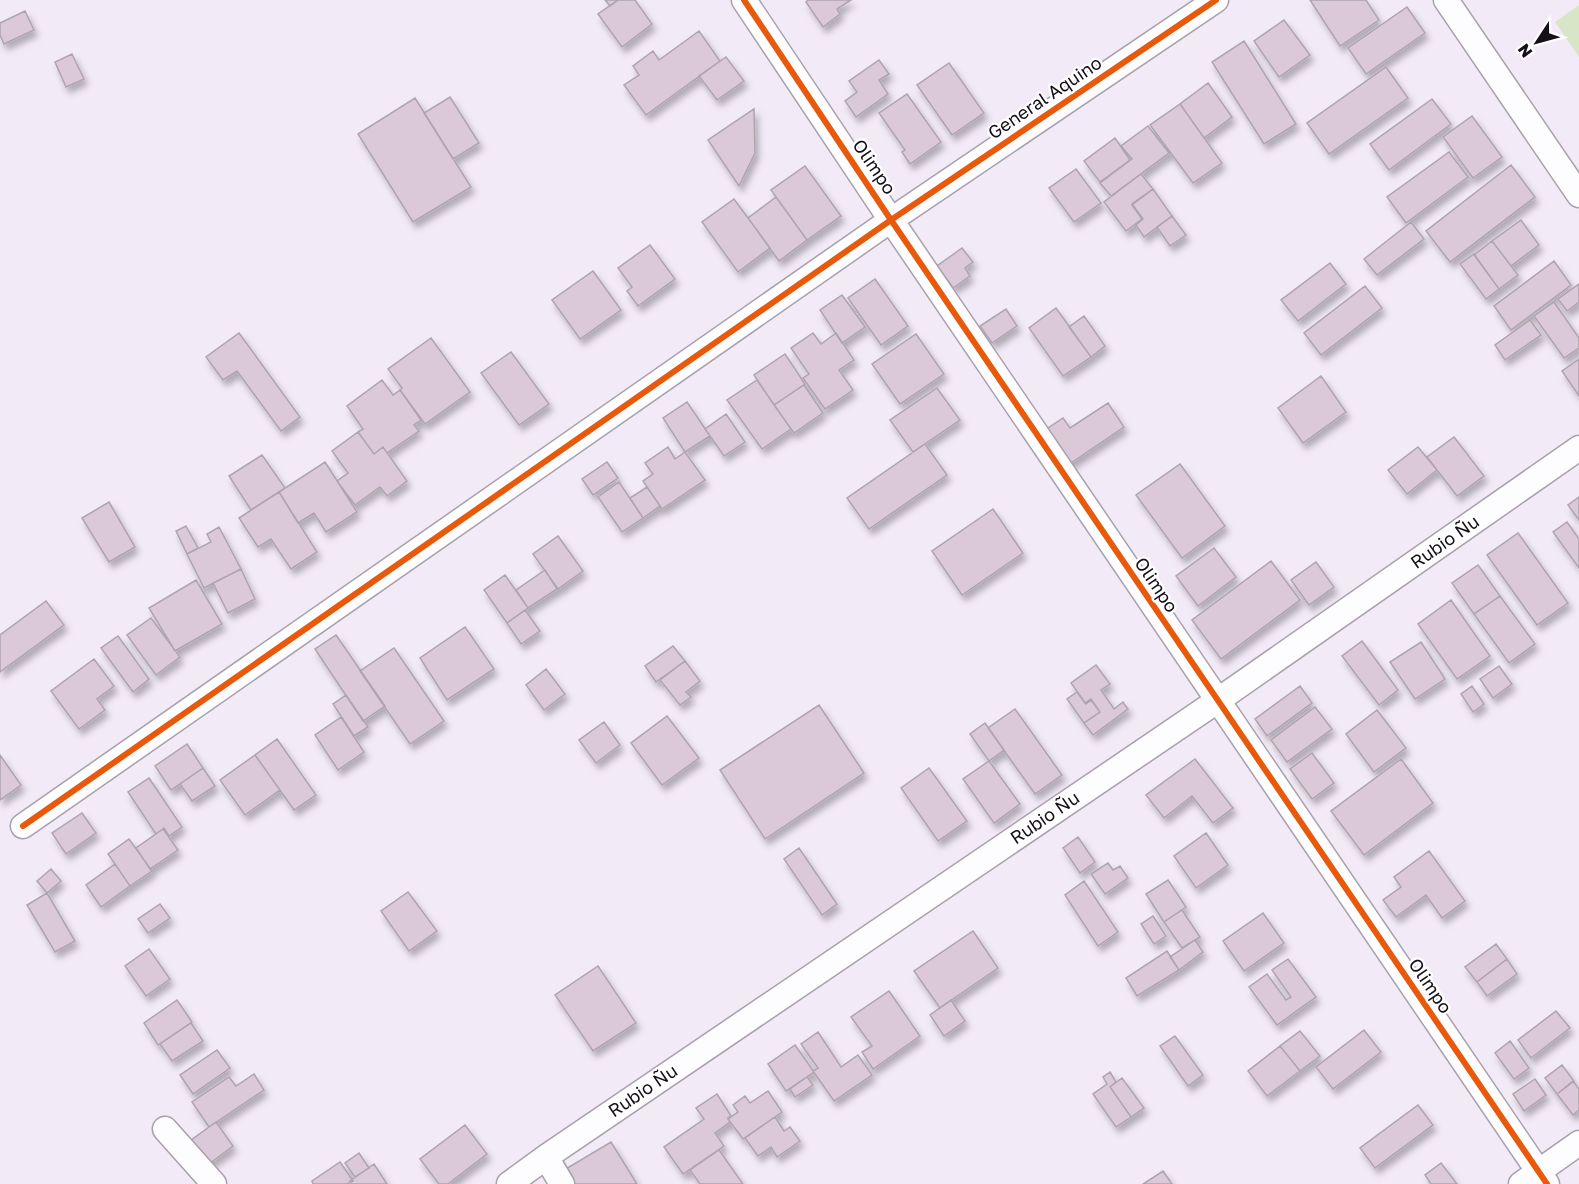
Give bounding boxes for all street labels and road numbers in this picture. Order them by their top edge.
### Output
street label: General Aquino [983,51,1105,143]
street label: Olimpo [848,135,901,198]
street label: Rubio Ñu [1406,510,1483,573]
street label: Olimpo [1130,553,1183,616]
street label: Rubio Ñu [1006,786,1083,848]
street label: Olimpo [1404,954,1457,1017]
street label: Rubio Ñu [604,1059,681,1121]

